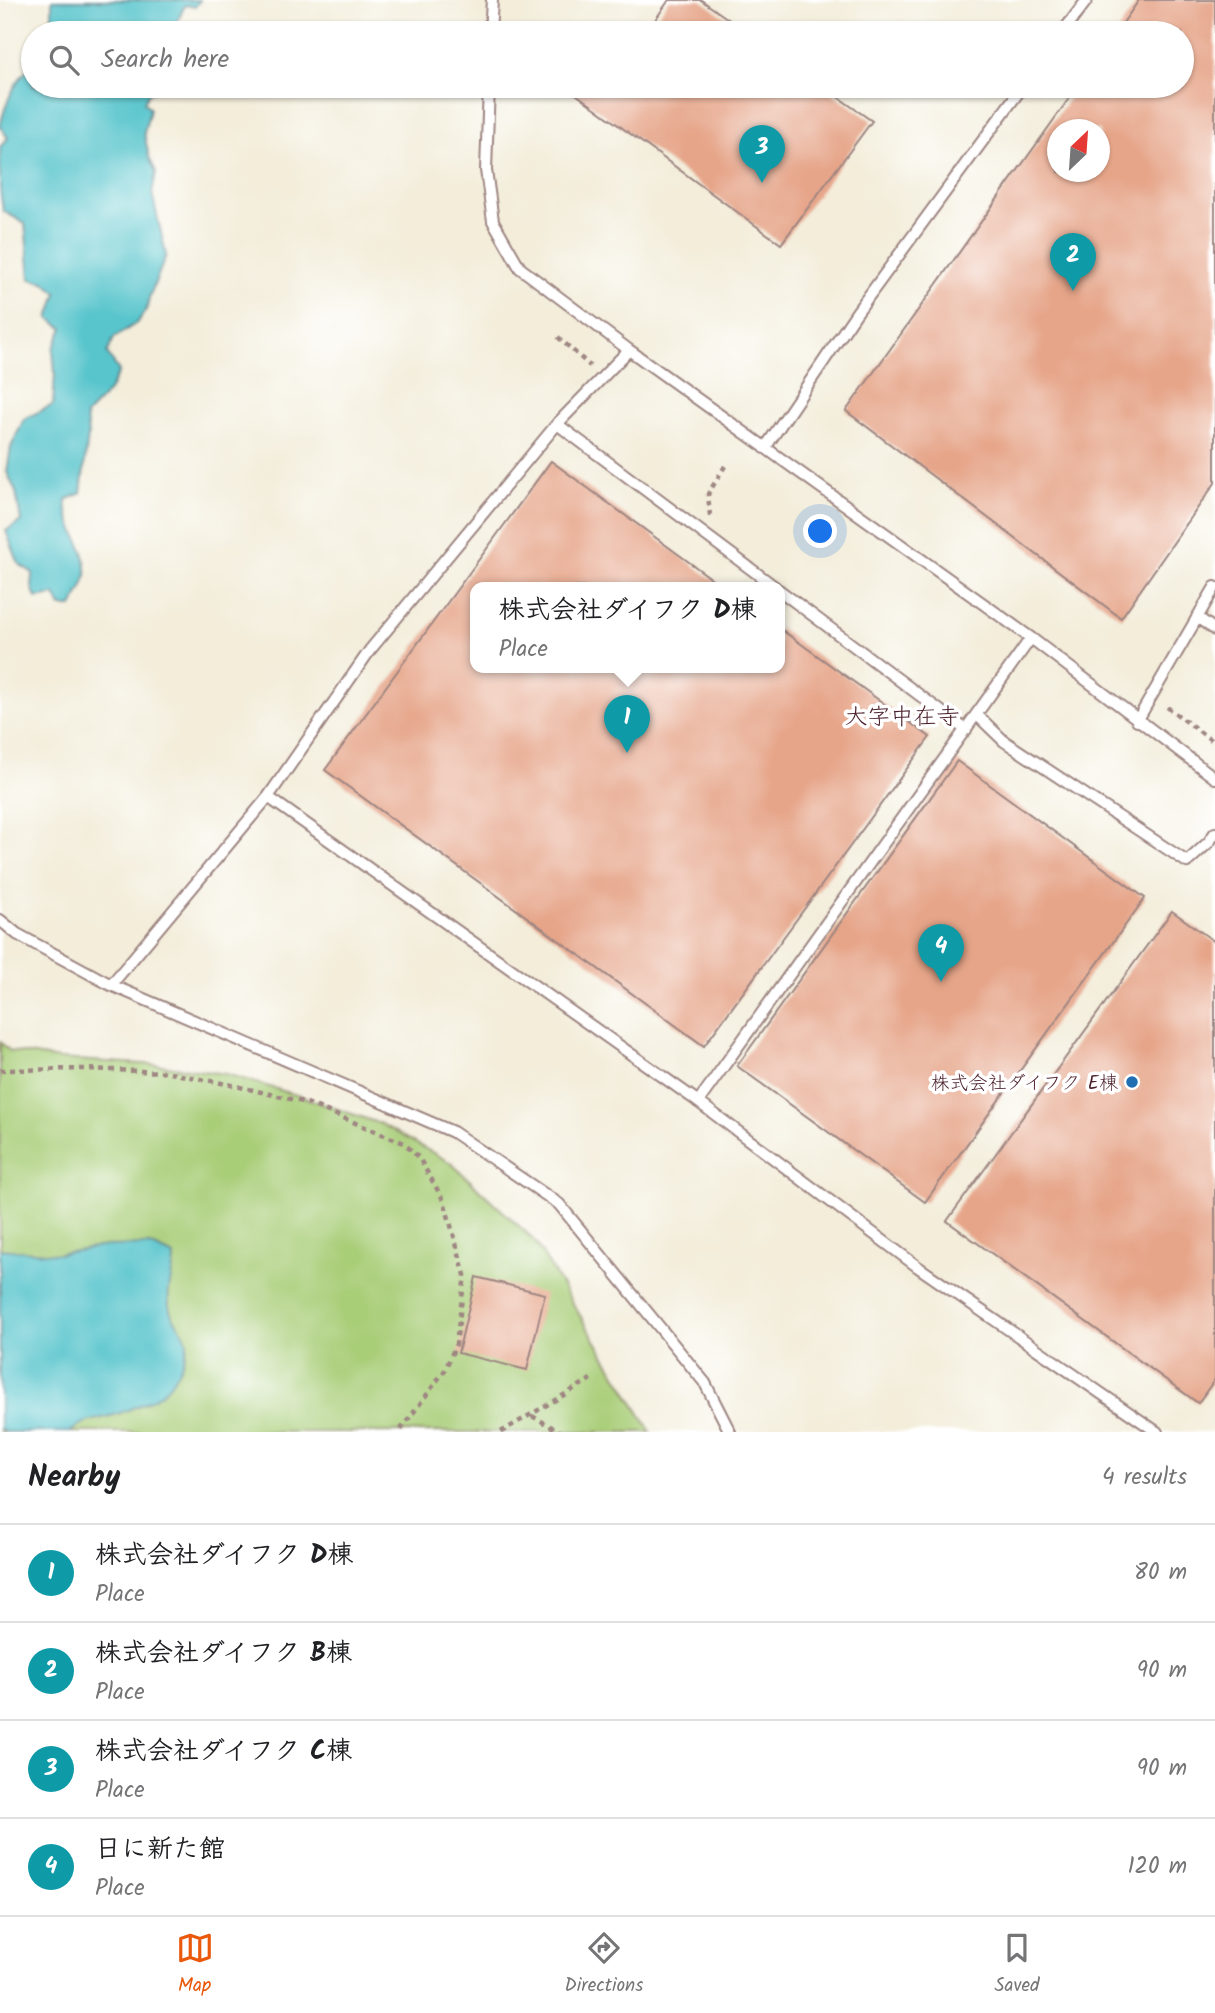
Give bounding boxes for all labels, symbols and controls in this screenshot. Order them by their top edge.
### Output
search box [21,21,1194,98]
text: Search here [101,39,229,81]
icon: search [45,41,83,79]
north arrow [1047,119,1110,182]
pin: 3 [739,125,785,183]
pin: 2 [1050,233,1096,291]
your location [803,514,837,548]
popup [470,582,785,673]
text: 株式会社ダイフク D棟 [498,590,757,632]
text: Place [498,632,548,668]
pin: 1 [604,695,650,753]
district label: 大字中在寺 [845,700,960,736]
pin: 4 [918,924,964,982]
place label: 株式会社ダイフク E棟 [931,1069,1118,1099]
marker: 株式会社ダイフク E棟 [1124,1074,1140,1090]
text: Nearby [28,1454,120,1502]
text: 4 results [1102,1460,1187,1496]
text: 株式会社ダイフク D棟 [95,1535,353,1577]
text: 1 [48,1555,54,1591]
text: 80 m [1134,1555,1187,1591]
text: Place [95,1577,145,1613]
text: 株式会社ダイフク B棟 [95,1633,352,1675]
text: 2 [44,1653,58,1689]
text: 90 m [1137,1653,1187,1689]
text: Place [95,1675,145,1711]
text: 株式会社ダイフク C棟 [95,1731,352,1773]
text: 3 [45,1751,57,1787]
text: 90 m [1137,1751,1187,1787]
text: Place [95,1773,145,1809]
text: 日に新た館 [95,1829,225,1871]
text: 4 [45,1849,57,1885]
text: 120 m [1127,1849,1187,1885]
text: Place [95,1871,145,1907]
tab: Map [176,1929,214,2001]
tab: Directions [565,1929,643,2001]
tab: Saved [994,1929,1039,2001]

